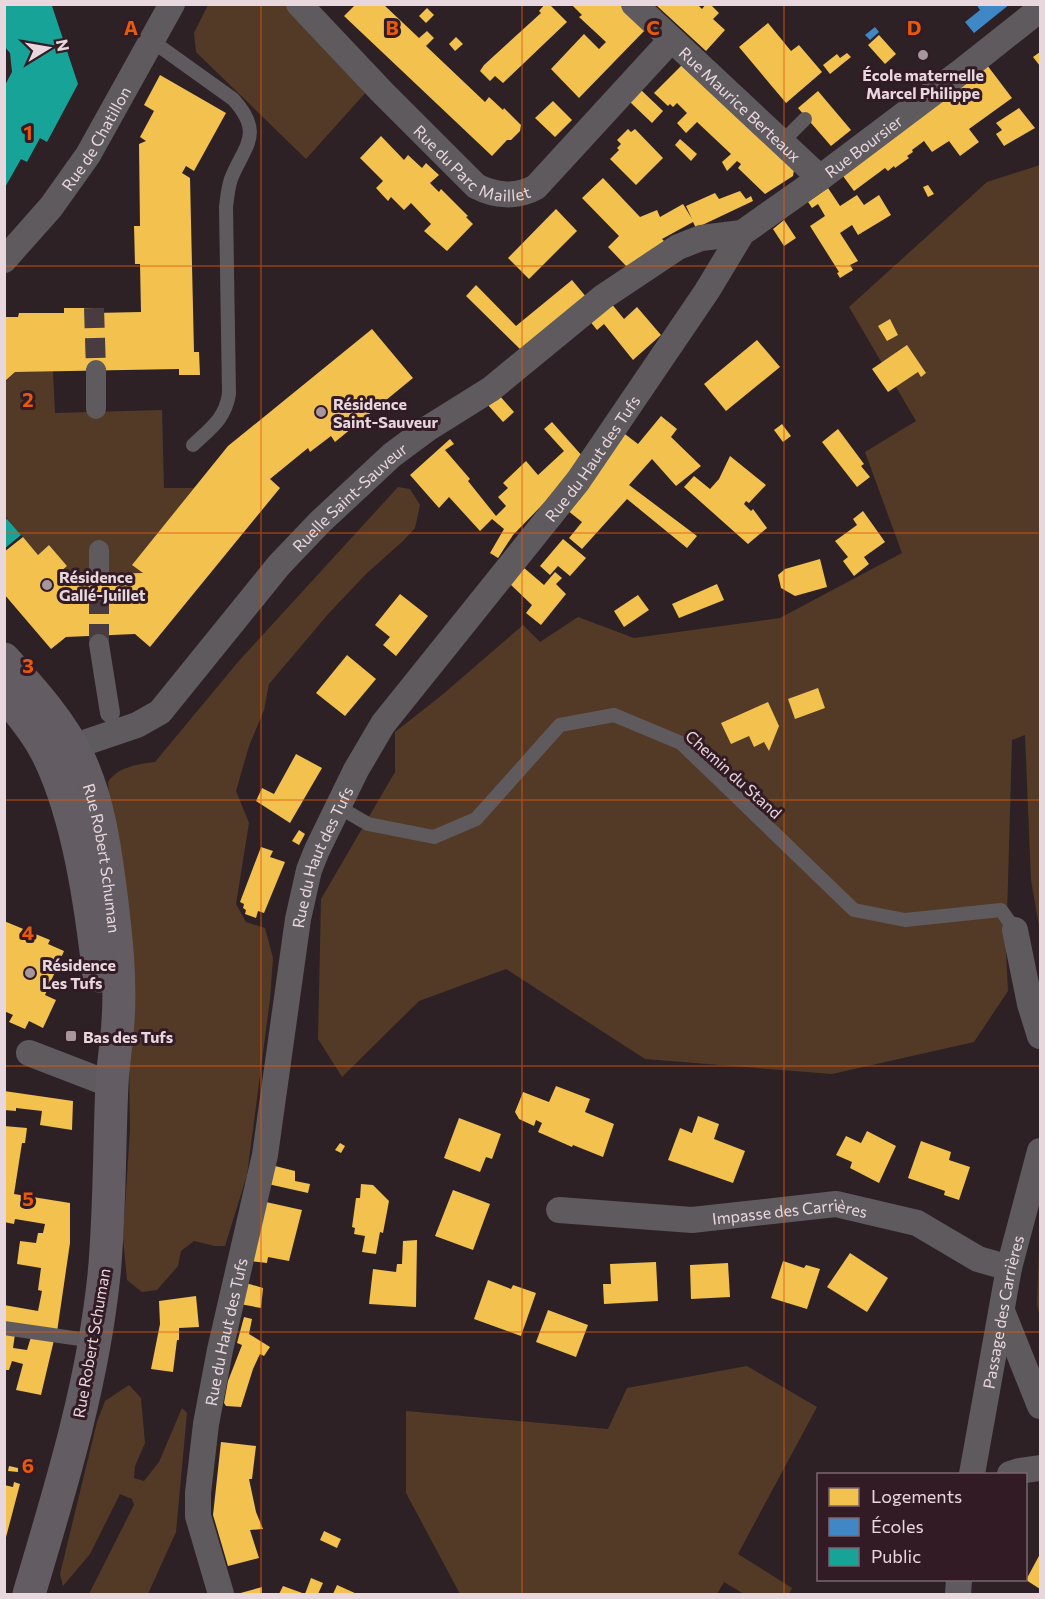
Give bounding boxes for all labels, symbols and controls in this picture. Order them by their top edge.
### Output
text: A [124,15,138,39]
text: B [385,15,399,39]
text: C [646,15,660,39]
text: D [907,15,921,39]
north arrow [18,18,78,78]
text: N [53,37,74,53]
street label: Rue Maurice Berteaux [676,42,806,165]
marker: École maternelle Marcel Philippe [916,48,930,62]
place label: École maternelle Marcel Philippe [862,65,984,102]
street label: Rue de Chatillon [57,83,134,194]
street label: Rue Boursier [821,110,906,181]
text: 1 [23,120,33,144]
street label: Rue du Parc Maillet [410,120,533,204]
text: 2 [22,387,34,411]
street label: Rue du Haut des Tufs [540,391,643,525]
place label: Résidence Saint-Sauveur [333,394,438,431]
marker: Résidence Saint-Sauveur [314,405,328,419]
street label: Ruelle Saint-Sauveur [288,438,411,555]
place label: Résidence Gallé-Juillet [59,567,146,604]
marker: Résidence Gallé-Juillet [40,578,54,592]
text: 3 [22,653,34,677]
street label: Chemin du Stand [682,726,786,822]
street label: Rue Robert Schuman [80,781,125,934]
street label: Rue du Haut des Tufs [287,783,356,929]
text: 4 [22,920,34,944]
place label: Résidence Les Tufs [42,955,116,992]
marker: Résidence Les Tufs [23,966,37,980]
place label: Bas des Tufs [83,1027,173,1046]
marker: Bas des Tufs [64,1029,78,1043]
text: 5 [22,1186,34,1210]
street label: Impasse des Carrières [711,1194,870,1227]
street label: Passage des Carrières [978,1233,1027,1390]
street label: Rue du Haut des Tufs [200,1256,250,1407]
street label: Rue Robert Schuman [68,1267,114,1419]
text: 6 [22,1453,34,1477]
legend [817,1473,1027,1581]
text: Logements [871,1485,962,1507]
text: Écoles [871,1515,924,1537]
text: Public [871,1545,921,1567]

